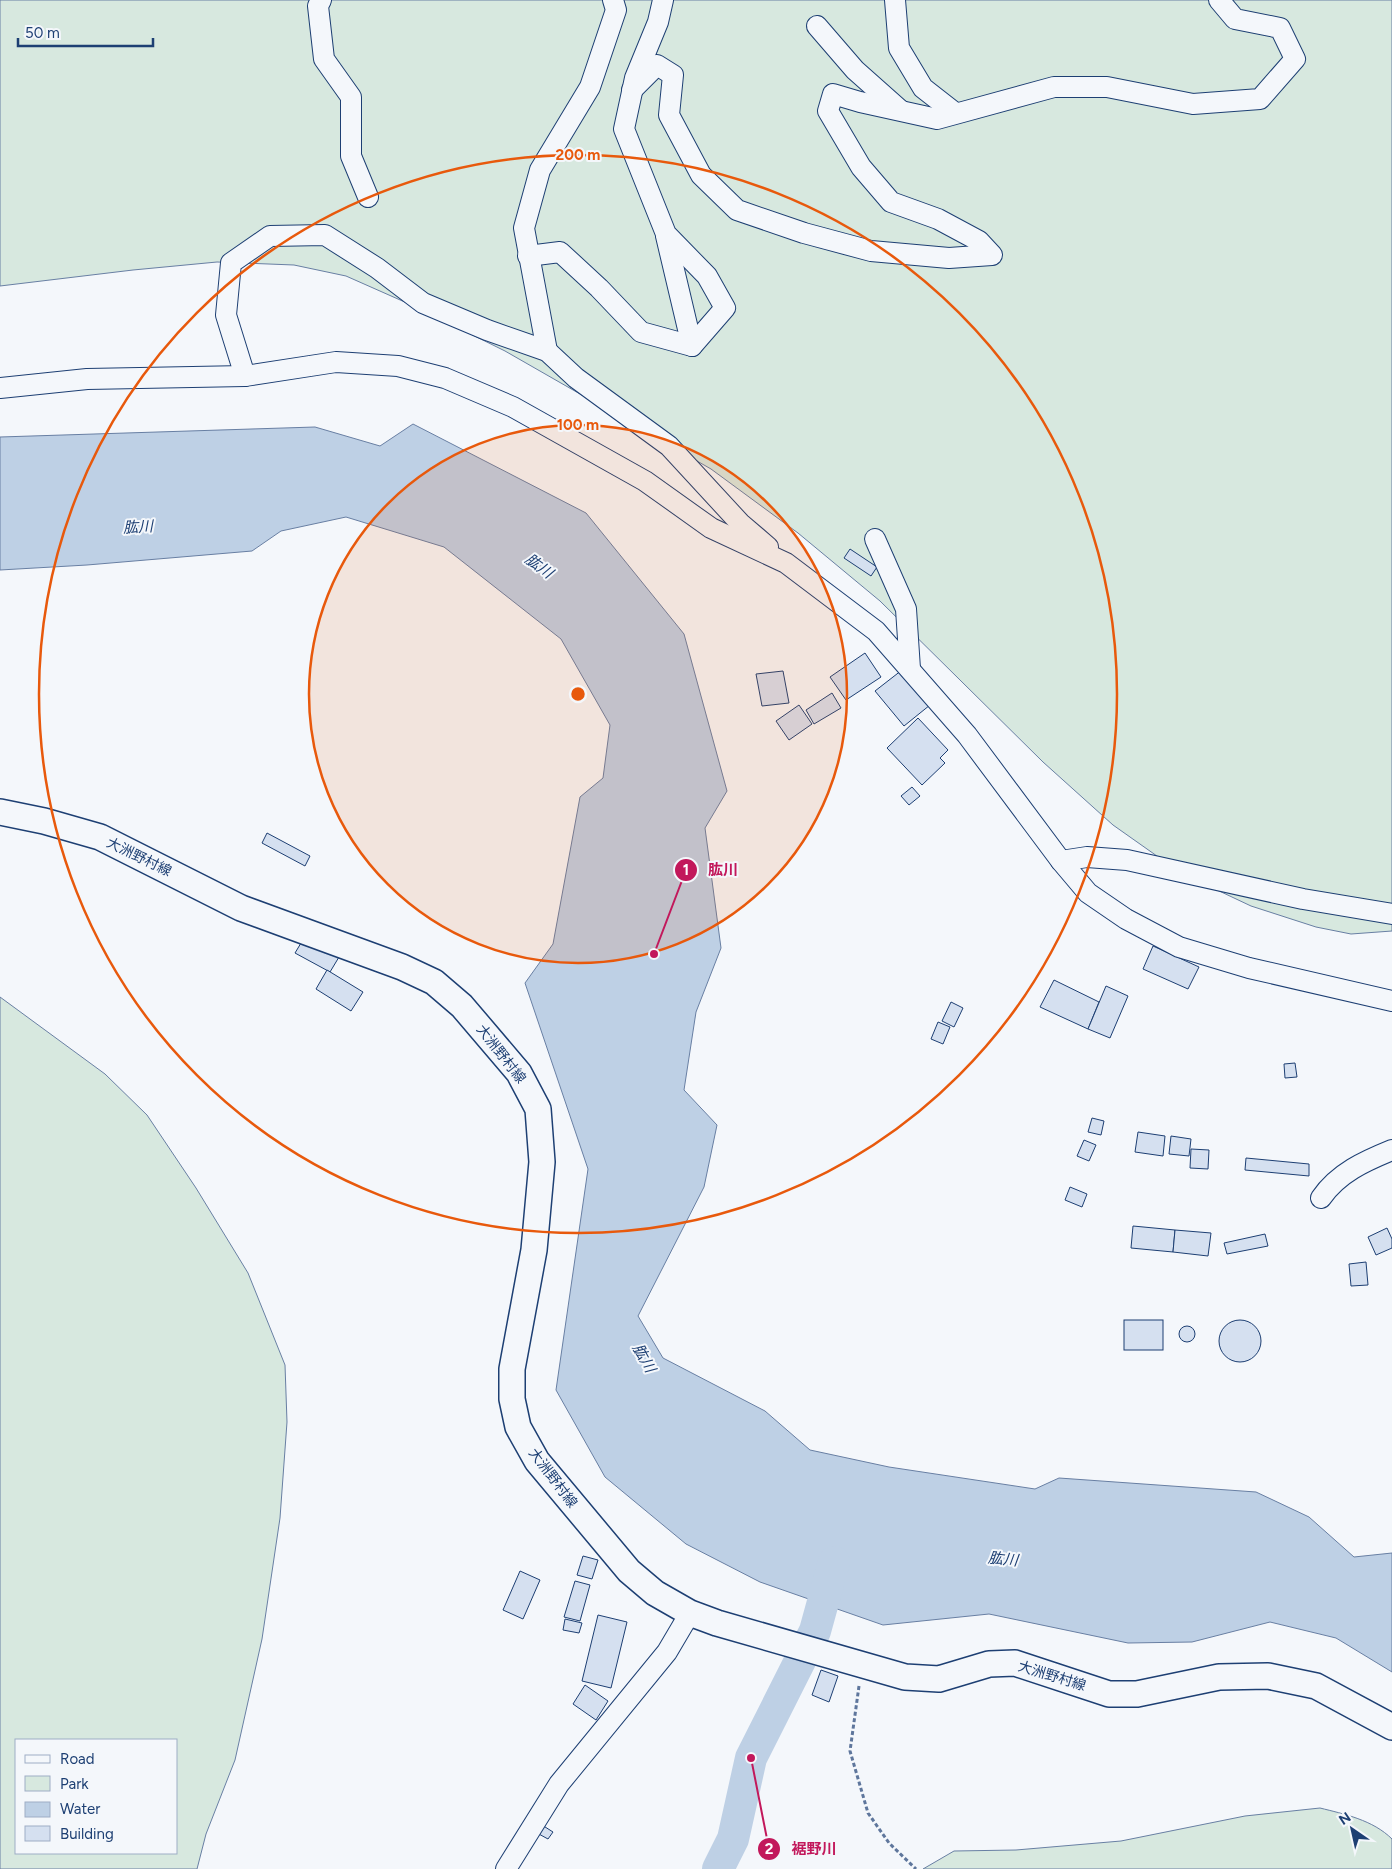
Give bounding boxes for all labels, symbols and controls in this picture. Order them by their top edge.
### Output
scale bar [18,15,152,47]
text: 50 m [25,24,60,42]
text: 200 m [556,146,600,164]
text: 100 m [557,416,599,434]
water label: 肱川 [123,517,155,537]
water label: 肱川 [522,550,558,583]
centre of rings [569,685,587,703]
street label: 大洲野村線 [104,834,174,880]
callout: 肱川 [673,855,748,885]
text: 1 [683,861,689,879]
text: 肱川 [708,861,738,879]
street label: 大洲野村線 [473,1021,529,1087]
water label: 肱川 [629,1341,660,1377]
street label: 大洲野村線 [525,1445,581,1511]
water label: 肱川 [987,1548,1021,1570]
street label: 大洲野村線 [1016,1658,1088,1694]
legend [15,1739,178,1854]
text: Road [60,1750,95,1768]
text: Park [60,1775,89,1793]
text: Water [60,1800,100,1818]
north arrow [1327,1804,1377,1854]
text: N [1336,1809,1354,1829]
text: Building [60,1825,114,1843]
callout: 裾野川 [757,1834,847,1864]
text: 2 [765,1840,774,1858]
text: 裾野川 [791,1840,837,1858]

